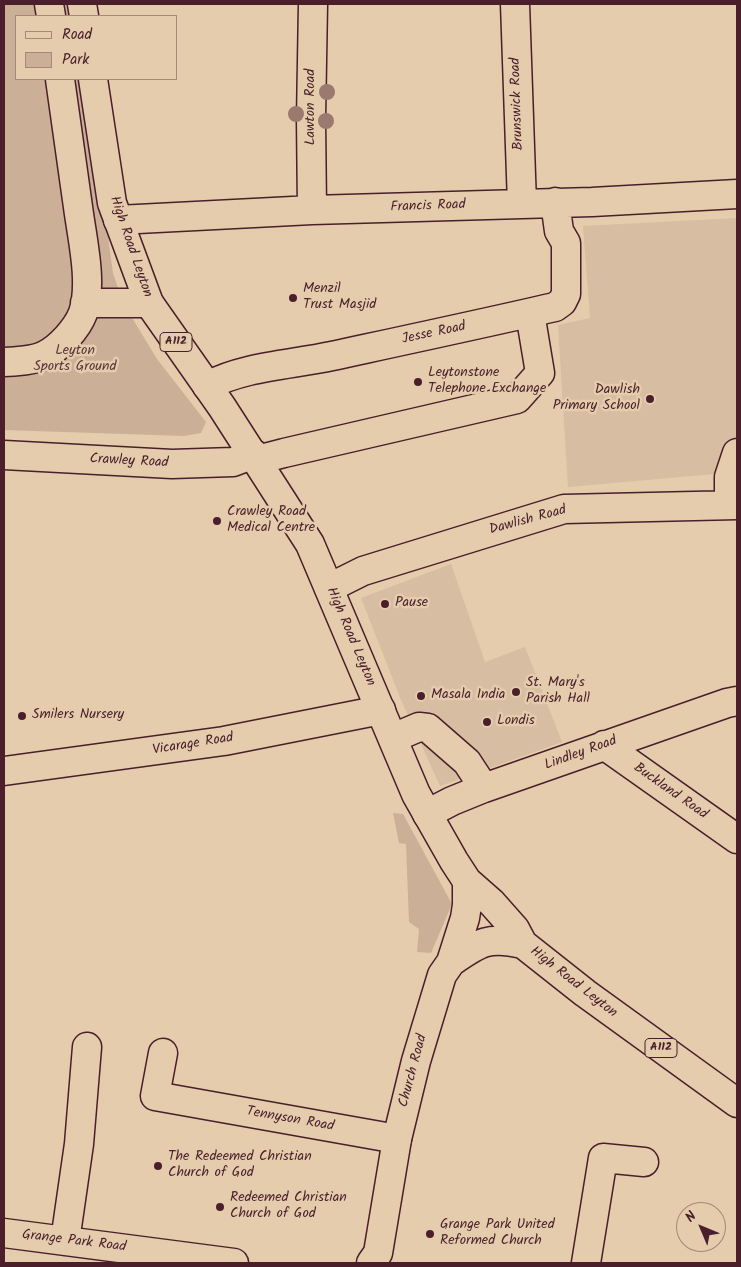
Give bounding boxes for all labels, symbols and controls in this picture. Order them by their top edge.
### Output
legend [15,15,178,80]
text: Road [62,23,92,47]
text: Park [62,48,89,72]
street label: Brunswick Road [508,57,528,151]
street label: Lawton Road [304,69,320,145]
street label: High Road Leyton [105,194,155,300]
street label: Francis Road [390,197,466,217]
place label: Menzil Trust Masjid [303,282,376,314]
marker: Menzil Trust Masjid [287,292,299,304]
street label: Jesse Road [401,319,467,349]
road number: A112 [160,332,192,352]
park label: Leyton Sports Ground [34,344,116,377]
place label: Leytonstone Telephone Exchange [428,366,546,398]
marker: Leytonstone Telephone Exchange [412,376,424,388]
place label: Dawlish Primary School [553,383,640,416]
marker: Dawlish Primary School [644,393,656,405]
street label: Crawley Road [89,452,169,472]
street label: Dawlish Road [488,503,568,539]
place label: Crawley Road Medical Centre [227,505,315,538]
marker: Crawley Road Medical Centre [211,515,223,527]
street label: High Road Leyton [322,585,378,689]
place label: Pause [395,596,428,612]
marker: Pause [379,598,391,610]
place label: St. Mary's Parish Hall [526,676,590,709]
marker: St. Mary's Parish Hall [510,686,522,698]
place label: Masala India [431,688,505,704]
marker: Masala India [415,690,427,702]
place label: Smilers Nursery [32,708,124,724]
marker: Smilers Nursery [16,710,28,722]
place label: Londis [497,714,535,730]
marker: Londis [481,716,493,728]
street label: Vicarage Road [151,730,235,760]
street label: Lindley Road [543,733,619,775]
street label: Buckland Road [630,760,710,824]
street label: High Road Leyton [526,944,620,1022]
street label: Church Road [396,1033,432,1109]
road number: A112 [645,1038,677,1058]
street label: Tennyson Road [245,1104,335,1136]
place label: The Redeemed Christian Church of God [168,1150,312,1182]
marker: The Redeemed Christian Church of God [152,1160,164,1172]
place label: Redeemed Christian Church of God [230,1191,347,1224]
marker: Redeemed Christian Church of God [214,1201,226,1213]
north arrow [676,1202,726,1252]
text: N [680,1206,702,1228]
place label: Grange Park United Reformed Church [440,1218,555,1250]
street label: Grange Park Road [21,1227,127,1257]
marker: Grange Park United Reformed Church [424,1228,436,1240]

